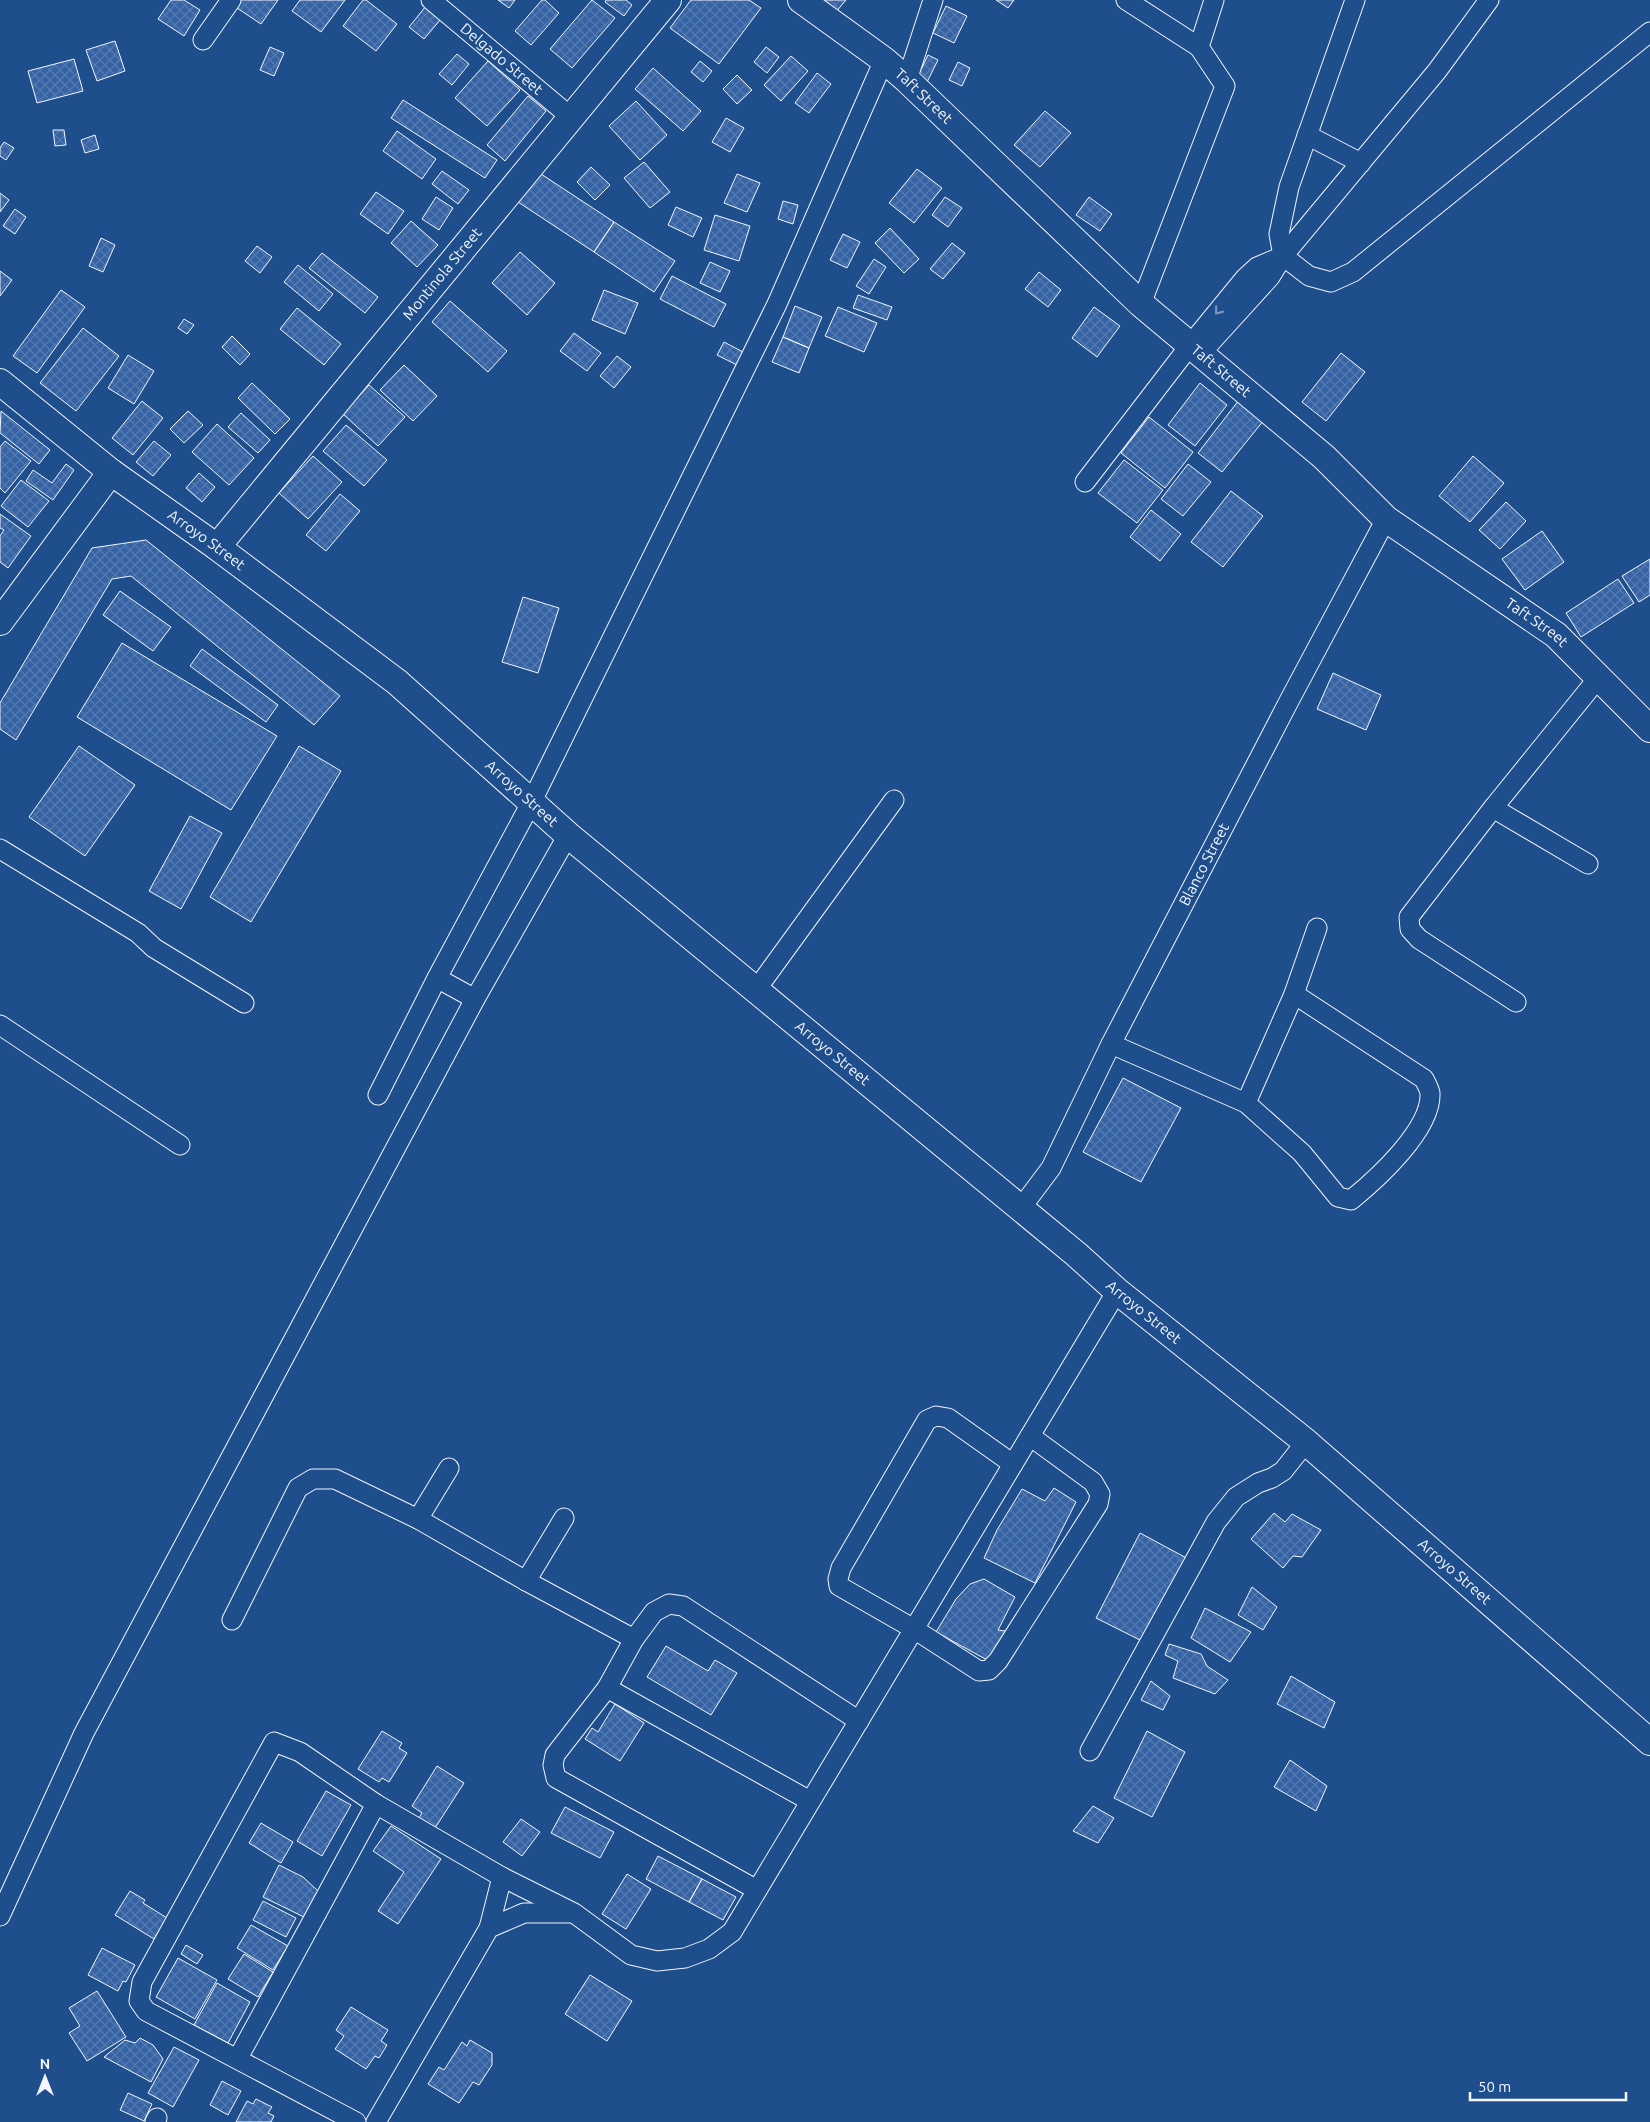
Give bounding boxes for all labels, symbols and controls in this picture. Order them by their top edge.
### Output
street label: Delgado Street [457,19,547,98]
street label: Taft Street [892,65,956,127]
street label: Montinola Street [399,224,485,323]
one-way arrow [1215,305,1224,314]
street label: Taft Street [1188,341,1255,400]
street label: Arroyo Street [165,506,249,573]
street label: Taft Street [1503,594,1572,650]
street label: Arroyo Street [482,756,562,830]
street label: Blanco Street [1175,820,1232,909]
street label: Arroyo Street [792,1017,873,1088]
street label: Arroyo Street [1103,1277,1185,1347]
street label: Arroyo Street [1415,1535,1495,1608]
north arrow [20,2052,70,2102]
text: N [40,2056,50,2072]
scale bar [1470,2070,1626,2102]
text: 50 m [1478,2078,1511,2095]

